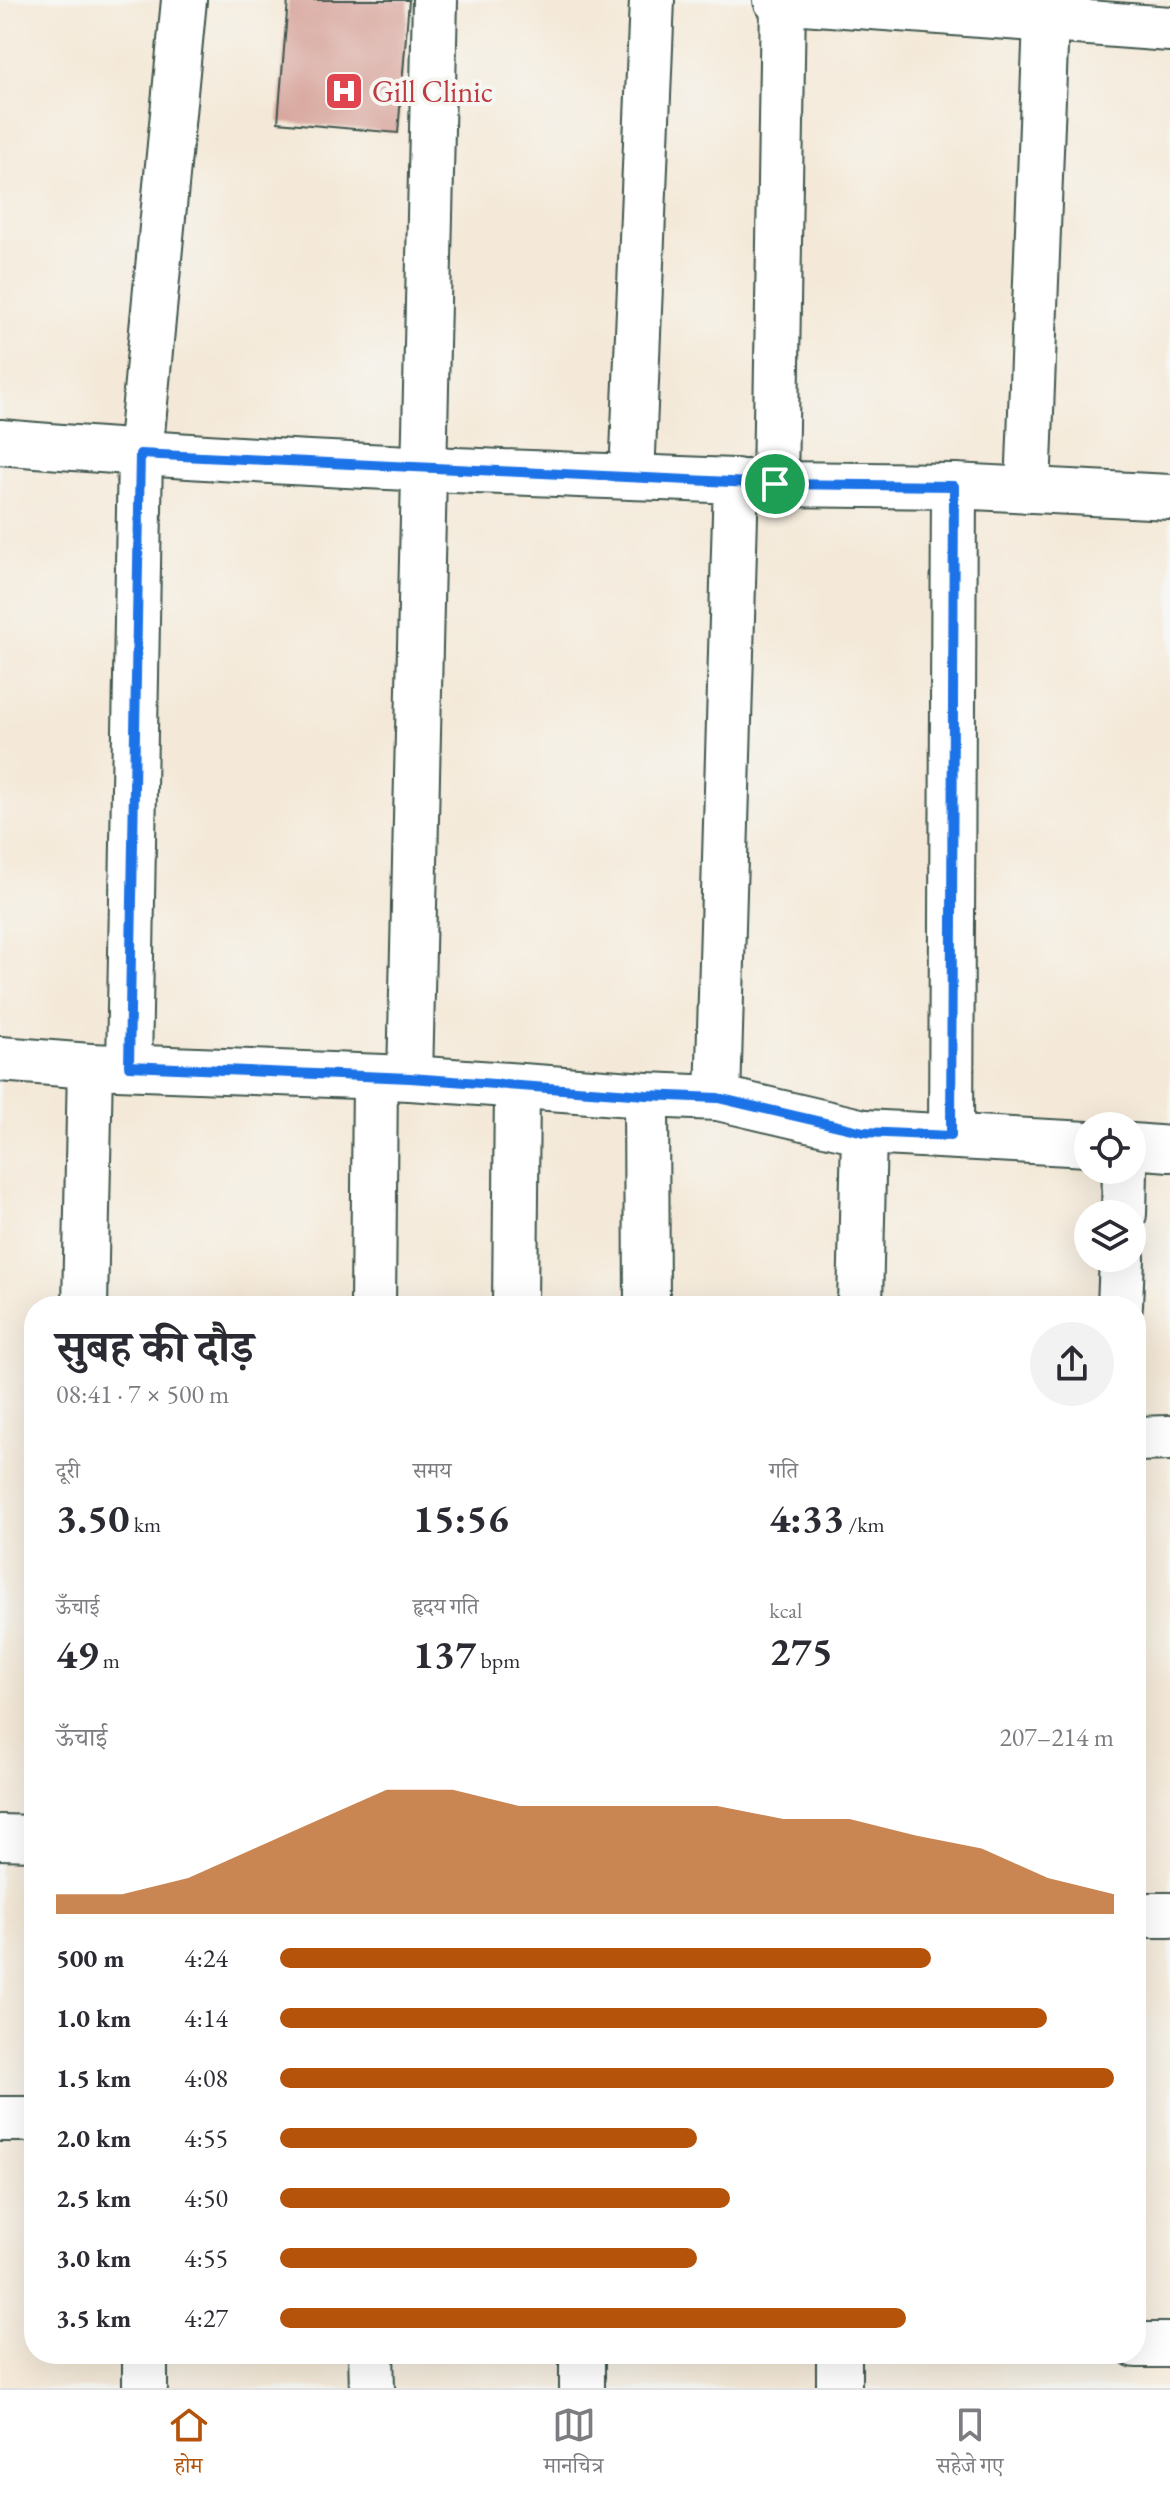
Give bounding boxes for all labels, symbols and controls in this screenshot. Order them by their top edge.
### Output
hospital icon: Gill Clinic [323,70,365,112]
place label: Gill Clinic [372,72,493,111]
pin [741,450,809,518]
icon: arrive [753,462,797,506]
map controls [1074,1112,1146,1272]
button: locate [1074,1112,1146,1184]
button: layers [1074,1200,1146,1272]
text: सुबह की दौड़ [56,1318,254,1375]
button: share [1030,1322,1114,1406]
text: 08:41 · 7 × 500 m [56,1377,229,1411]
text: दूरी [56,1456,80,1485]
text: समय [413,1456,451,1485]
text: गति [769,1456,798,1485]
text: 3.50 [56,1492,129,1544]
text: 15:56 [413,1492,509,1544]
text: 4:33 [769,1492,844,1544]
text: km [129,1510,161,1539]
text: /km [844,1510,885,1539]
text: ऊँचाई [56,1592,99,1621]
text: हृदय गति [413,1592,479,1621]
text: kcal [769,1596,802,1625]
text: 275 [769,1625,833,1677]
text: 49 [56,1628,98,1680]
text: 137 [413,1628,476,1680]
text: m [98,1646,120,1675]
text: bpm [476,1646,520,1675]
text: ऊँचाई [56,1720,107,1754]
text: 207–214 m [999,1720,1114,1754]
text: 500 m [56,1941,124,1975]
text: 4:24 [184,1941,228,1975]
text: 1.0 km [56,2001,131,2035]
text: 4:14 [184,2001,228,2035]
text: 1.5 km [56,2061,131,2095]
text: 4:08 [184,2061,228,2095]
text: 2.0 km [56,2121,131,2155]
text: 4:55 [184,2121,228,2155]
text: 2.5 km [56,2181,131,2215]
text: 4:50 [184,2181,228,2215]
text: 3.0 km [56,2241,131,2275]
text: 4:55 [184,2241,228,2275]
text: 3.5 km [56,2301,131,2335]
text: 4:27 [184,2301,228,2335]
tab: होम [167,2403,211,2487]
tab: मानचित्र [544,2403,603,2487]
tab: सहेजे गए [936,2403,1003,2487]

